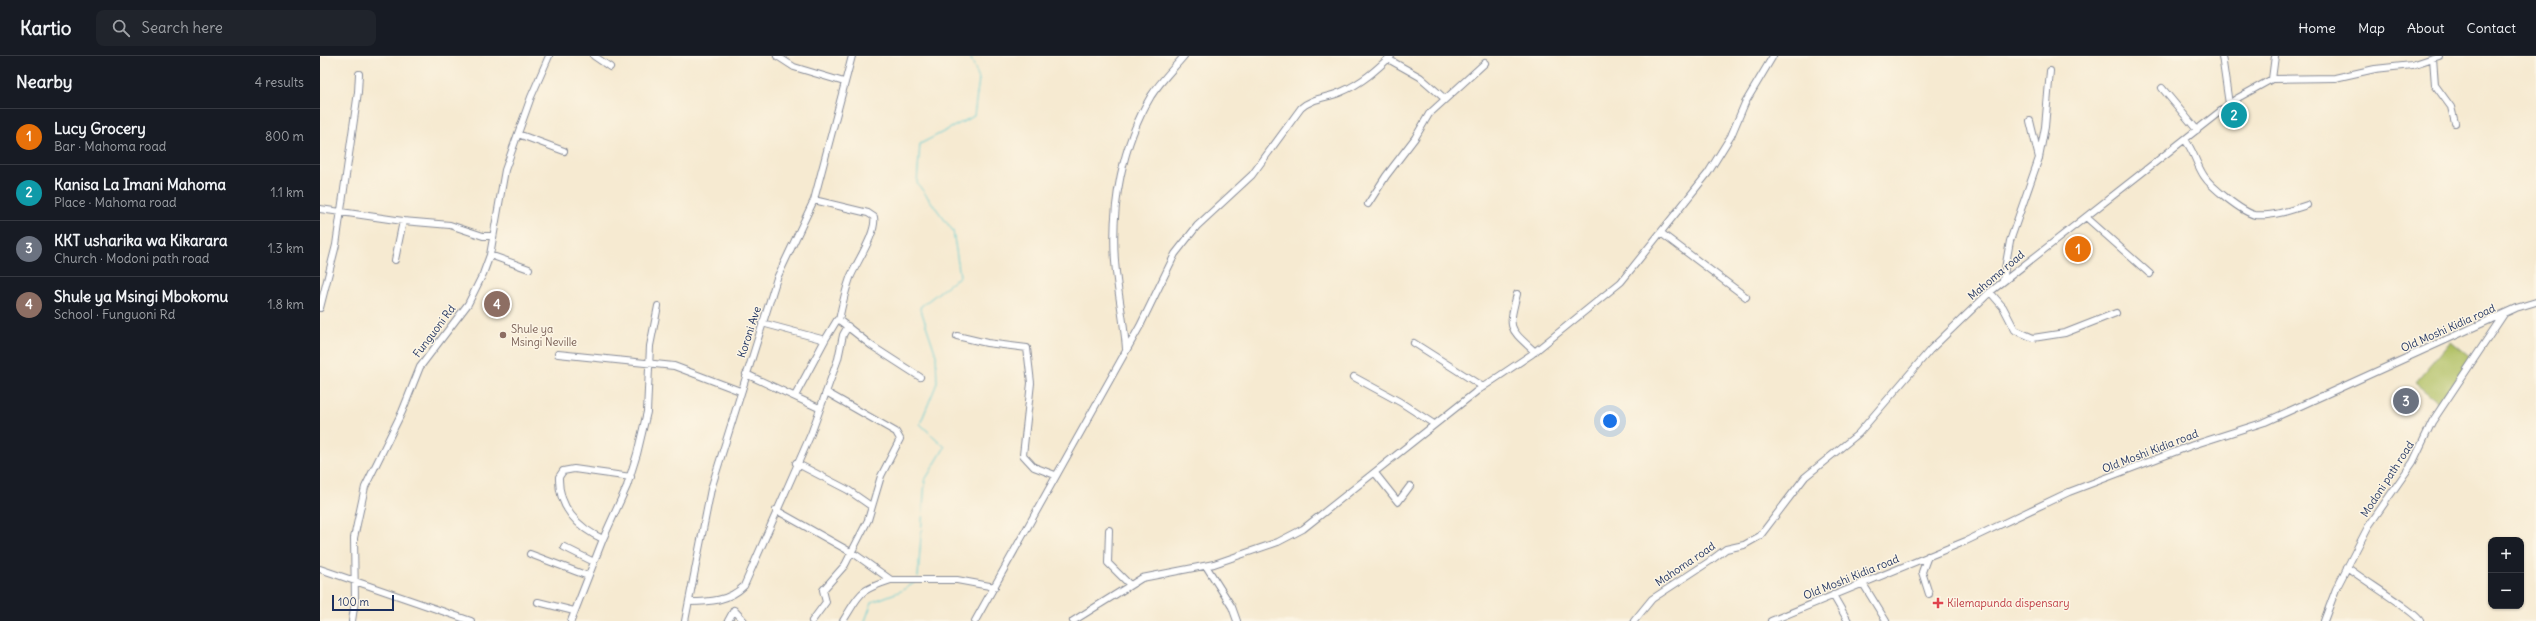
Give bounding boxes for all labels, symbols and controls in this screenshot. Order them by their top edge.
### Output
search box [96,10,376,46]
text: Kartio [20,16,72,40]
icon: search [110,17,132,39]
text: Search here [142,18,223,37]
text: Home [2298,19,2336,37]
text: Map [2358,19,2385,37]
text: About [2407,19,2445,37]
text: Contact [2467,19,2516,37]
text: Nearby [16,71,72,93]
text: 4 results [255,74,304,91]
pin: 2 [2221,100,2247,130]
text: Lucy Grocery [54,119,146,138]
text: 1 [26,128,32,145]
text: 800 m [265,128,304,145]
text: Bar · Mahoma road [54,138,166,155]
text: Kanisa La Imani Mahoma [54,175,226,194]
text: 2 [25,184,33,201]
text: 1.1 km [270,184,304,201]
text: Place · Mahoma road [54,194,177,211]
text: KKT usharika wa Kikarara [54,231,228,250]
pin: 1 [2065,234,2091,264]
text: 3 [25,240,33,257]
text: 1.3 km [268,240,304,257]
street label: Mahoma road [1965,247,2028,303]
text: Church · Modoni path road [54,250,210,267]
text: Shule ya Msingi Mbokomu [54,287,228,306]
pin: 4 [484,289,510,319]
text: 4 [25,296,33,313]
text: 1.8 km [268,296,304,313]
street label: Old Moshi Kidia road [2399,301,2498,355]
street label: Funguoni Rd [410,302,459,360]
street label: Koroni Ave [734,304,764,359]
text: School · Funguoni Rd [54,306,175,323]
place label: Shule ya Msingi Neville [511,322,577,349]
marker: Shule ya Msingi Neville [498,330,508,340]
pin: 3 [2393,386,2419,416]
your location [1600,411,1620,431]
street label: Old Moshi Kidia road [2100,426,2201,476]
street label: Modoni path road [2357,438,2417,520]
map controls [2488,537,2524,609]
button: + [2488,537,2524,573]
street label: Mahoma road [1652,538,1718,589]
street label: Old Moshi Kidia road [1801,551,1901,603]
button: − [2488,573,2524,609]
scale bar [332,593,394,612]
text: 100 m [338,595,369,609]
place label: Kilemapunda dispensary [1947,596,2070,610]
marker: Kilemapunda dispensary [1932,597,1944,609]

